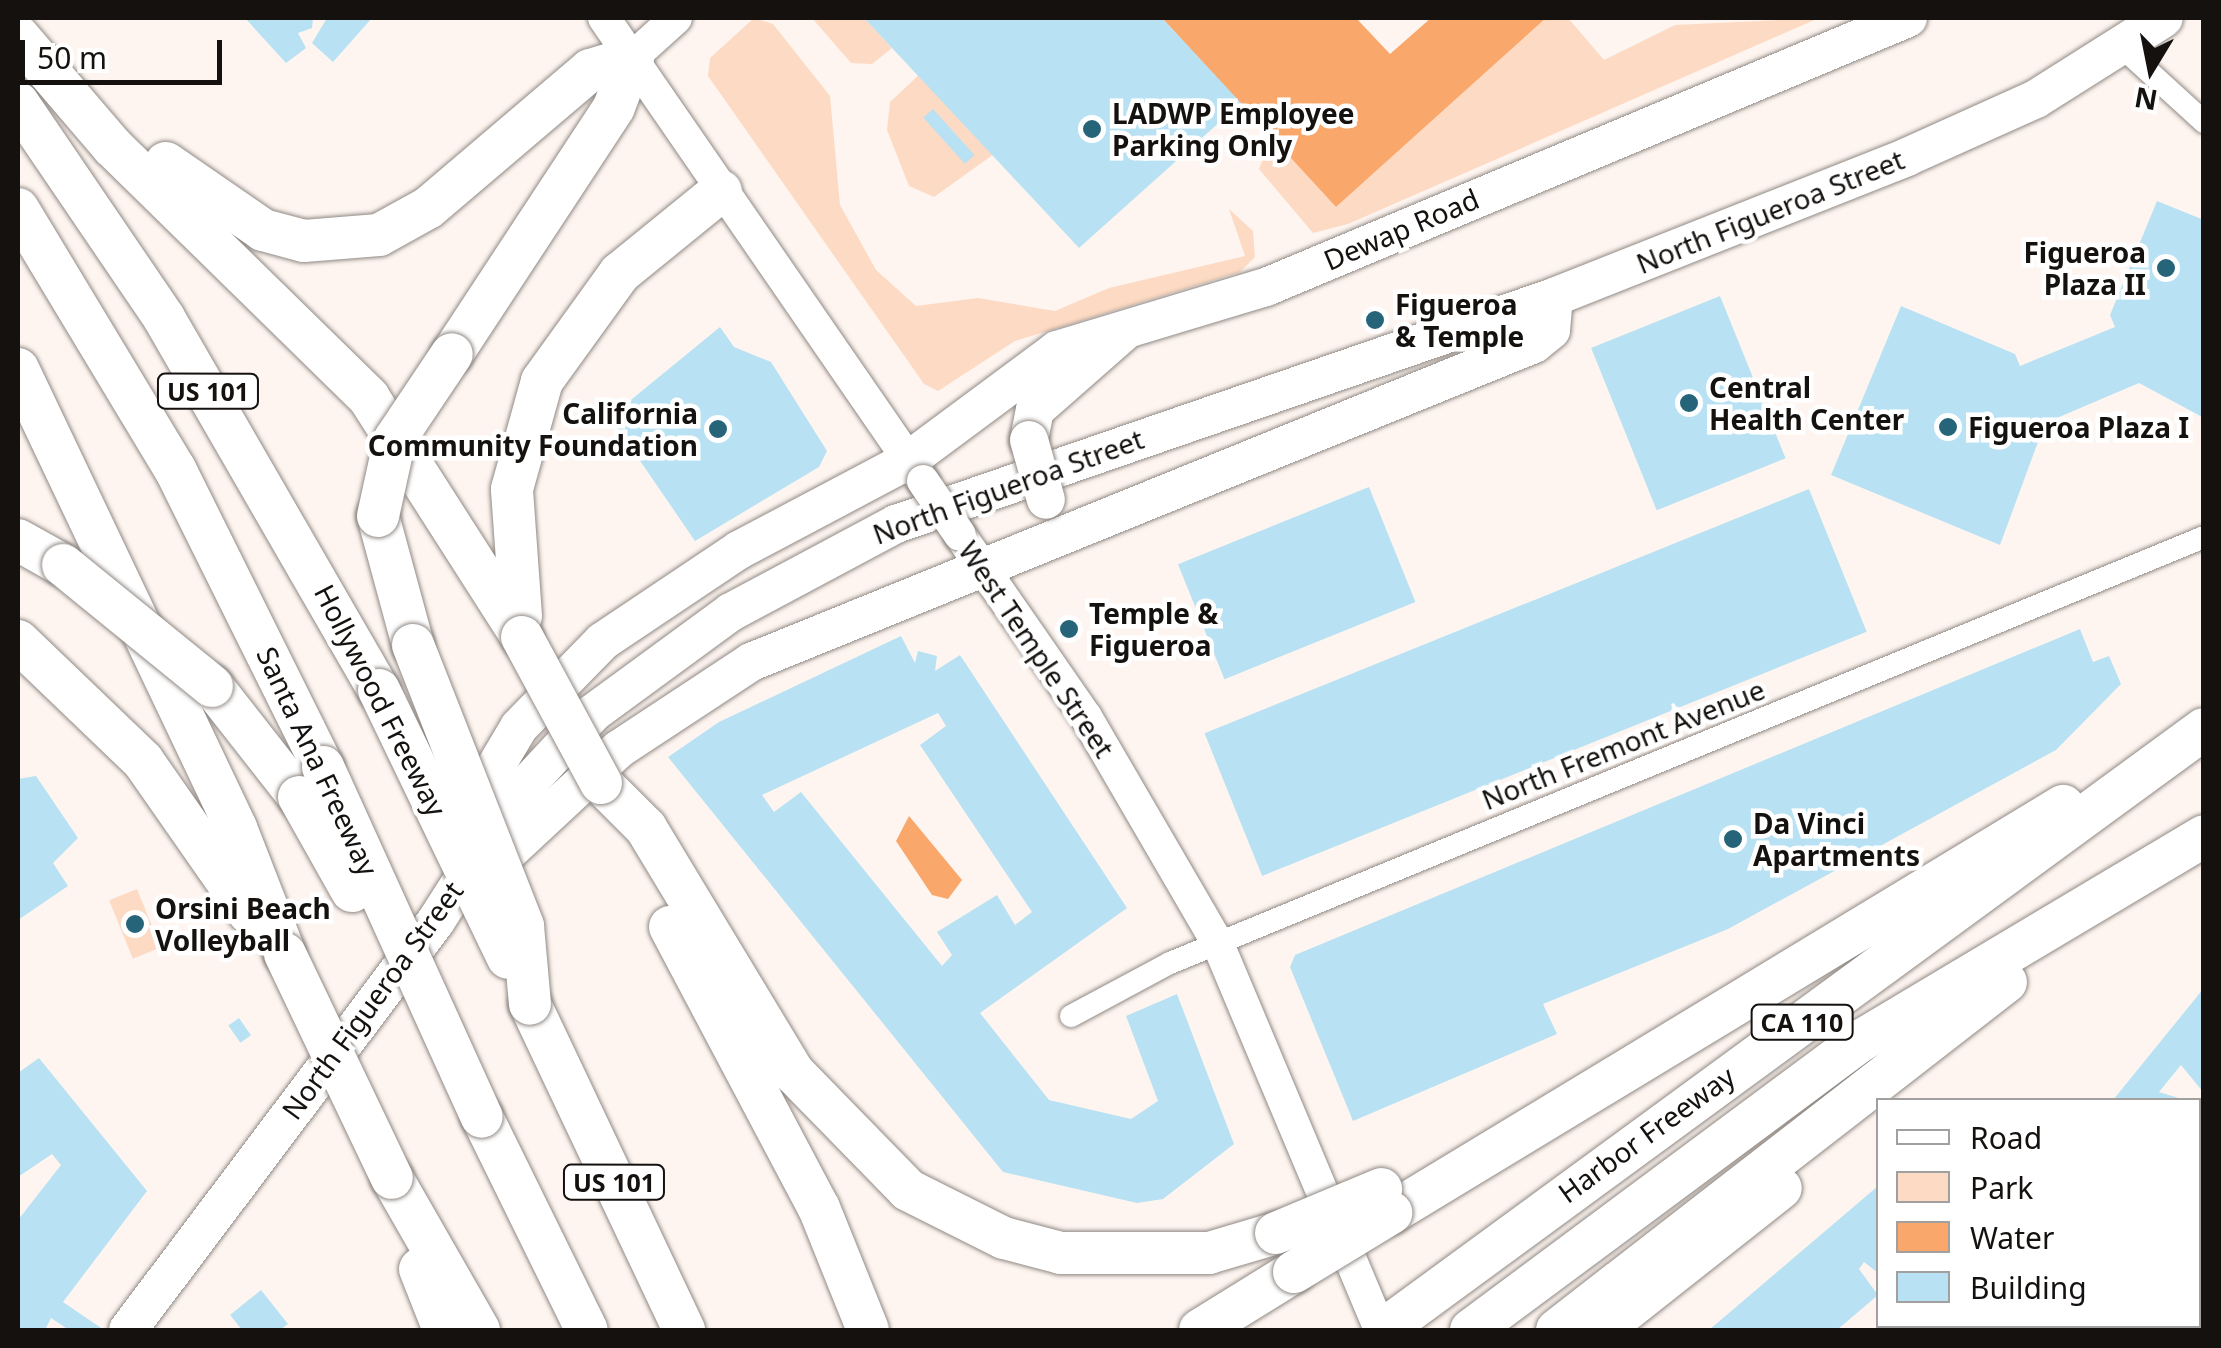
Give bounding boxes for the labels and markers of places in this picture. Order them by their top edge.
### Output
place label: LADWP Employee Parking Only [1112,96,1354,162]
marker: LADWP Employee Parking Only [1081,118,1103,140]
place label: Figueroa Plaza II [2023,235,2146,301]
marker: Figueroa Plaza II [2155,257,2177,279]
place label: Figueroa & Temple [1395,287,1524,353]
marker: Figueroa & Temple [1364,309,1386,331]
place label: Central Health Center [1709,370,1904,436]
marker: Central Health Center [1678,392,1700,414]
place label: California Community Foundation [368,396,698,462]
place label: Figueroa Plaza I [1968,410,2189,444]
marker: Figueroa Plaza I [1937,416,1959,438]
marker: California Community Foundation [707,418,729,440]
place label: Temple & Figueroa [1089,596,1218,662]
marker: Temple & Figueroa [1058,618,1080,640]
place label: Da Vinci Apartments [1753,806,1920,872]
marker: Da Vinci Apartments [1722,828,1744,850]
place label: Orsini Beach Volleyball [155,891,331,957]
marker: Orsini Beach Volleyball [124,913,146,935]

